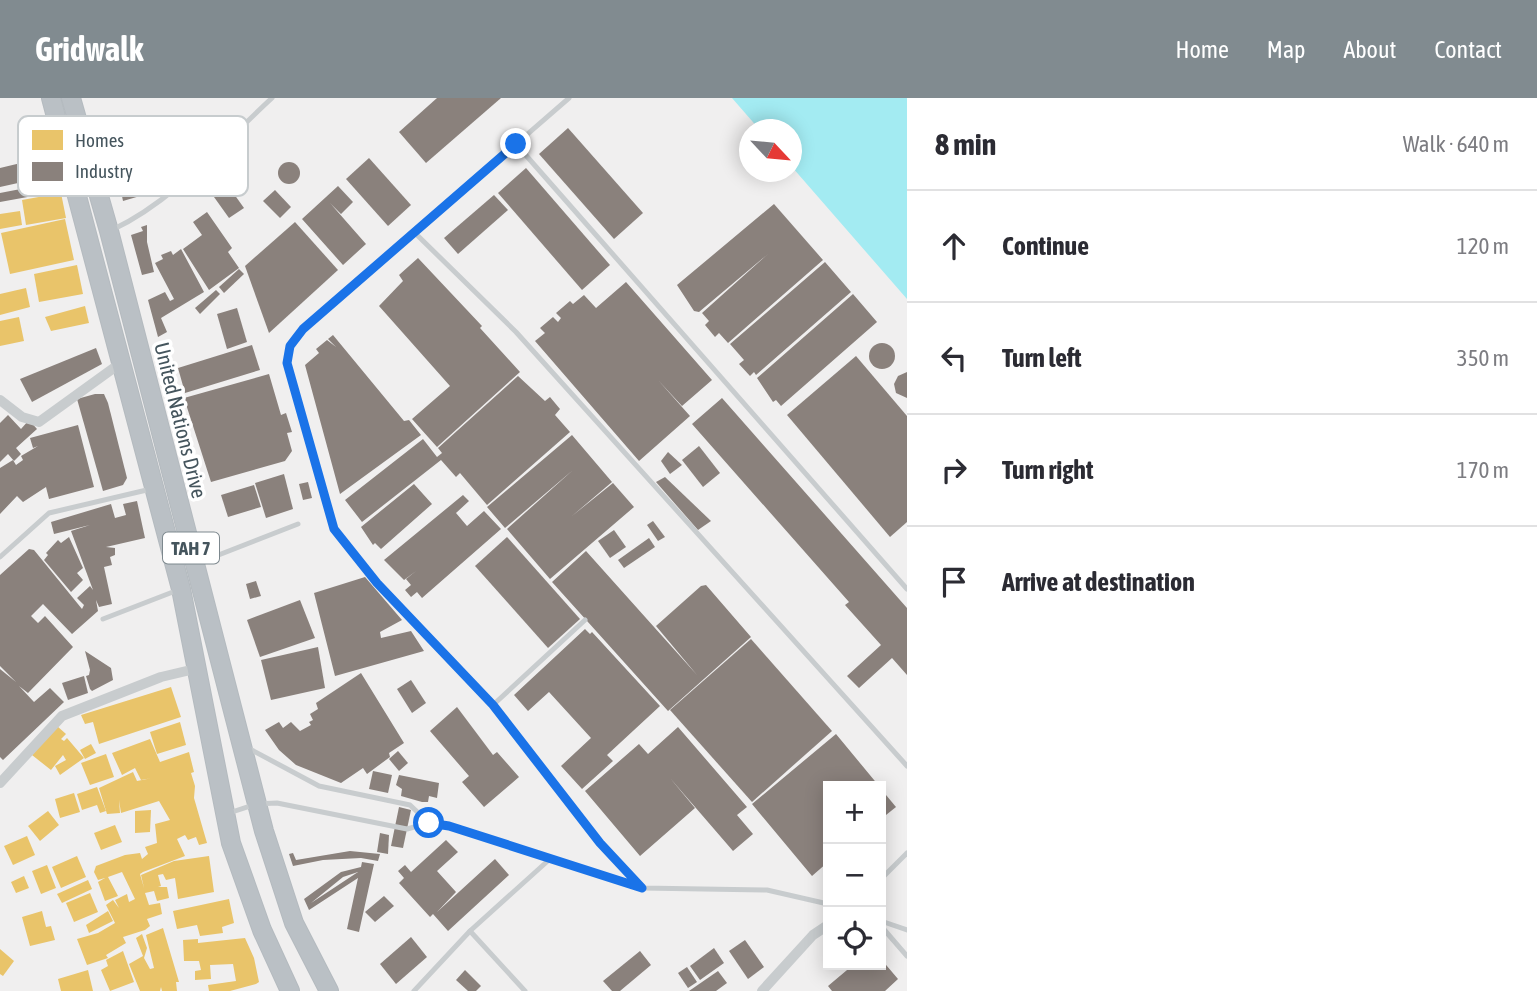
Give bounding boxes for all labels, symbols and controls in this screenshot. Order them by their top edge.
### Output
text: Gridwalk [35,30,143,68]
text: Home [1175,36,1229,63]
text: Map [1267,36,1305,63]
text: About [1343,36,1396,63]
text: Contact [1434,36,1502,63]
legend [18,116,248,196]
north arrow [739,119,802,182]
text: 8 min [935,127,996,161]
route end [500,128,531,159]
text: Homes [75,129,124,151]
text: Walk · 640 m [1403,131,1509,157]
text: Industry [75,160,133,182]
icon: ahead [935,227,973,265]
text: Continue [1002,231,1089,261]
text: 120 m [1457,233,1509,259]
icon: left [935,339,973,377]
street label: United Nations Drive [150,340,212,500]
text: Turn left [1002,343,1082,373]
text: 350 m [1457,345,1509,371]
icon: right [935,451,973,489]
text: Turn right [1002,455,1093,485]
text: 170 m [1457,457,1509,483]
road number: TAH 7 [163,533,219,564]
icon: arrive [935,563,973,601]
text: Arrive at destination [1002,567,1195,597]
map controls [823,781,886,970]
button: + [823,781,886,844]
route start [413,807,444,838]
button: − [823,844,886,907]
button: locate [823,907,886,970]

